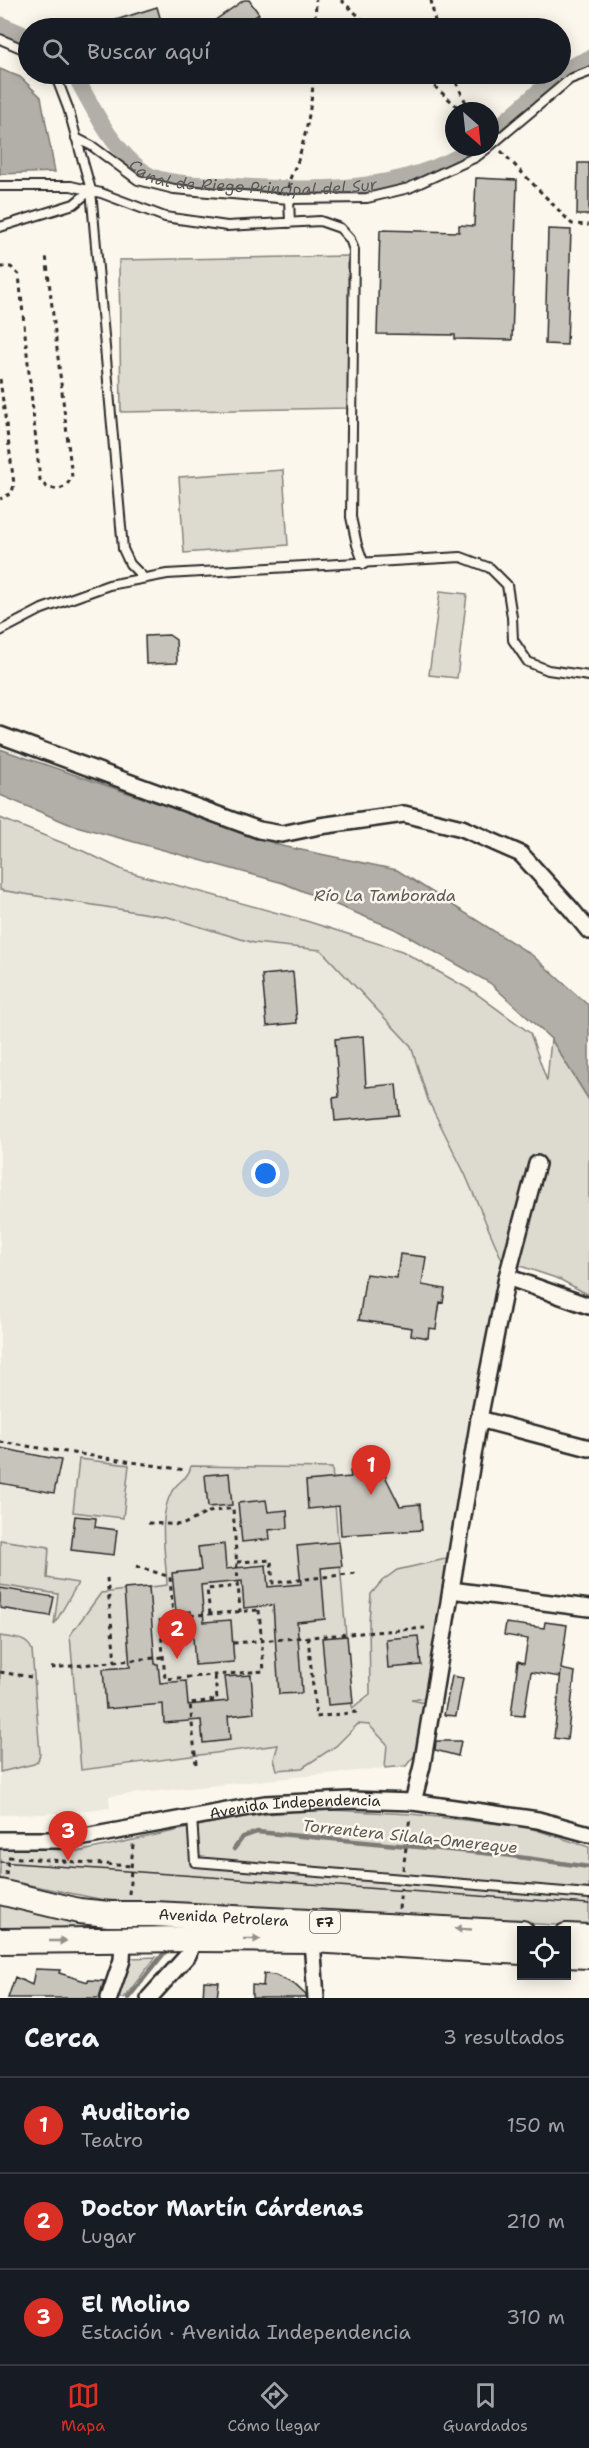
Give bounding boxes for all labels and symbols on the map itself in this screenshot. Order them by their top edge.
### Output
north arrow [445,102,499,156]
water label: Canal de Riego Principal del Sur [125,154,379,200]
water label: Río La Tamborada [314,885,456,906]
your location [251,1159,280,1188]
pin: 1 [352,1446,391,1495]
pin: 2 [158,1610,196,1659]
street label: Avenida Independencia [208,1790,382,1824]
pin: 3 [48,1812,88,1861]
water label: Torrentera Silala-Omereque [301,1815,519,1858]
street label: Avenida Petrolera [158,1904,290,1931]
road number: F7 [310,1911,340,1933]
one-way arrow [454,1925,473,1934]
one-way arrow [242,1934,261,1944]
one-way arrow [49,1936,68,1946]

